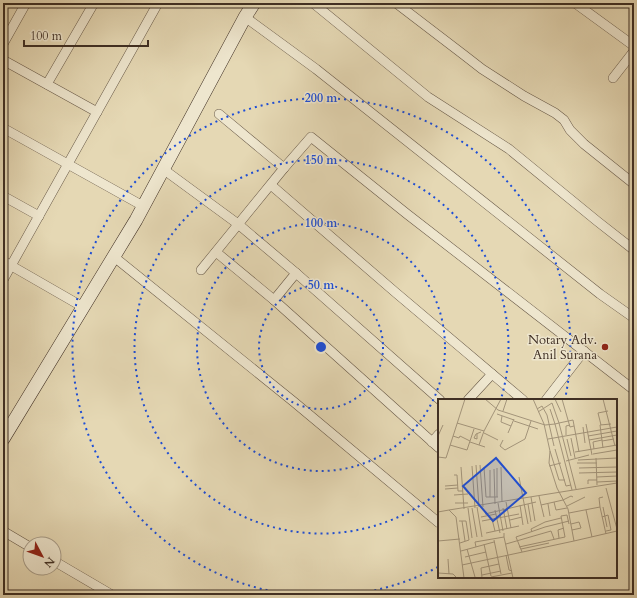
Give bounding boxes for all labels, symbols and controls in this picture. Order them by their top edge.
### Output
scale bar [24,22,148,48]
text: 100 m [30,28,63,44]
text: 200 m [305,90,338,106]
text: 150 m [305,152,338,168]
text: 100 m [305,215,338,231]
text: 50 m [308,277,335,293]
place label: Notary Adv. Anil Surana [528,331,597,364]
centre of rings [314,340,328,354]
marker: Notary Adv. Anil Surana [600,342,610,352]
inset map [438,399,617,578]
north arrow [22,536,62,576]
text: N [40,554,58,571]

